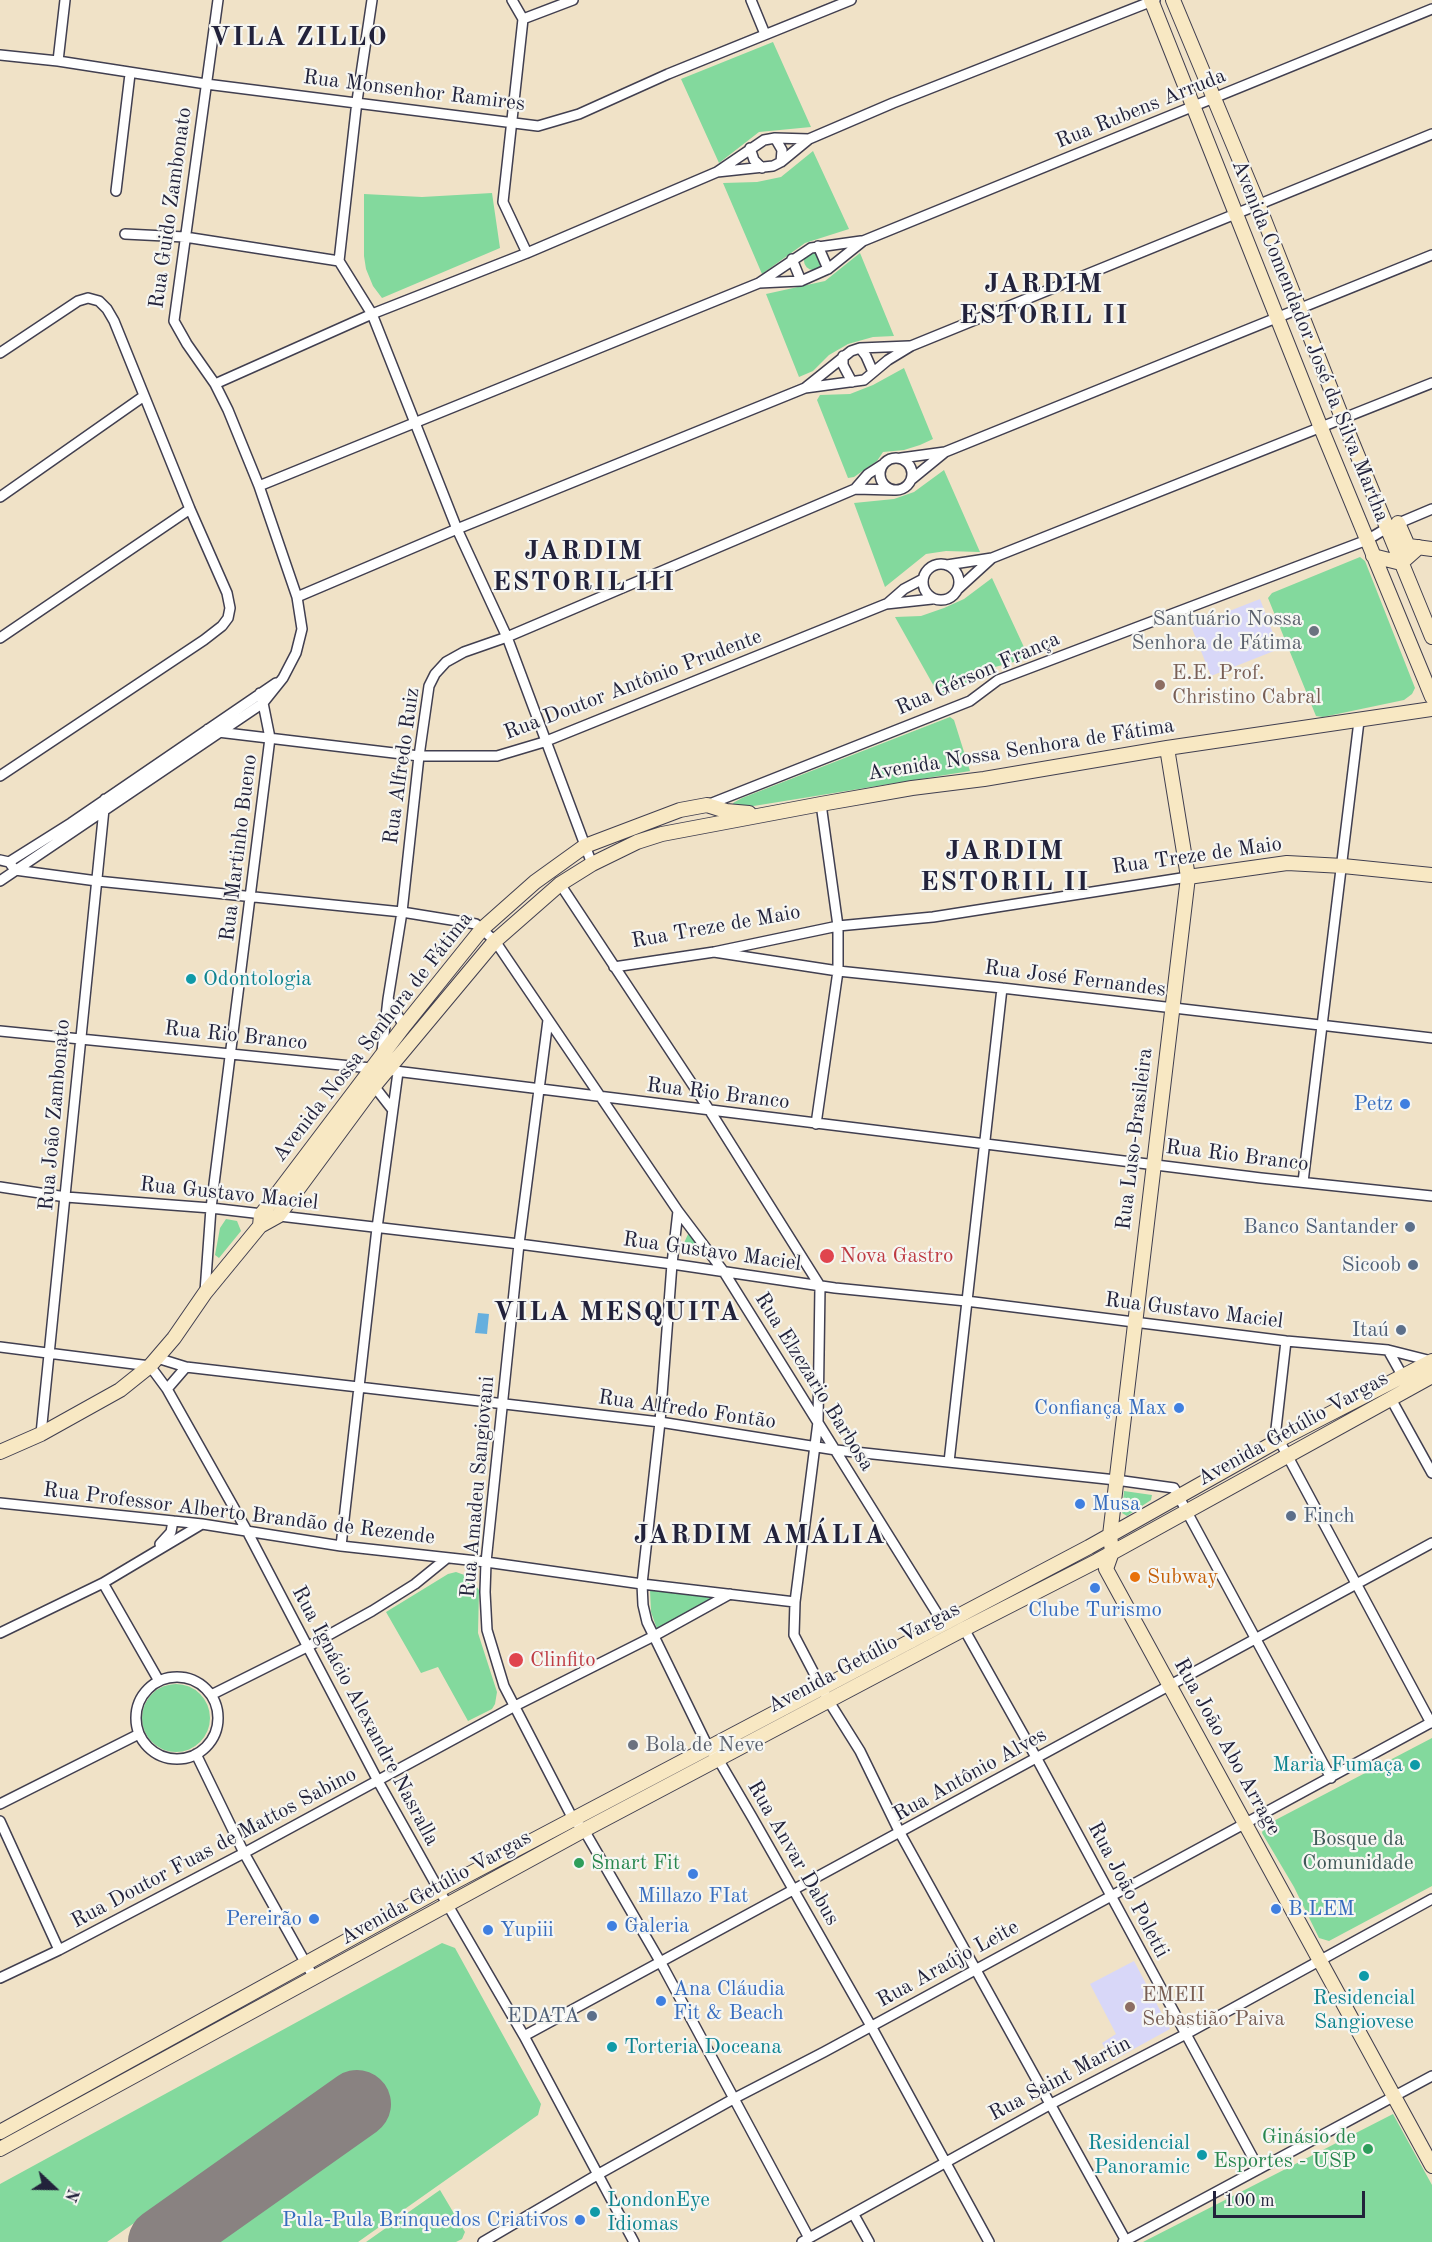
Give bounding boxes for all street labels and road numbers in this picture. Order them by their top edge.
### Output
street label: Rua Rubens Arruda [1052,63,1230,155]
street label: Rua Monsenhor Ramires [302,65,526,117]
street label: Rua Guido Zambonato [144,106,198,310]
street label: Avenida Comendador José da Silva Martha [1226,156,1394,526]
street label: Rua Doutor Antônio Prudente [500,624,766,746]
street label: Rua Gérson França [892,627,1064,721]
street label: Rua Alfredo Ruiz [379,686,425,846]
street label: Avenida Nossa Senhora de Fátima [866,713,1176,787]
street label: Rua Martinho Bueno [215,753,263,943]
street label: Rua Treze de Maio [1111,832,1283,880]
street label: Rua Treze de Maio [630,900,802,954]
street label: Avenida Nossa Senhora de Fátima [268,907,478,1167]
street label: Rua José Fernandes [983,955,1167,1003]
street label: Rua Rio Branco [163,1016,309,1056]
street label: Rua João Zambonato [34,1018,76,1212]
street label: Rua Luso-Brasileira [1111,1046,1159,1232]
street label: Rua Rio Branco [645,1073,791,1115]
street label: Rua Rio Branco [1164,1135,1310,1177]
street label: Rua Gustavo Maciel [138,1172,320,1216]
street label: Rua Gustavo Maciel [621,1227,803,1277]
street label: Rua Elzezario Barbosa [749,1288,879,1476]
street label: Rua Gustavo Maciel [1103,1288,1285,1334]
street label: Avenida Getúlio Vargas [1193,1366,1393,1492]
street label: Rua Amadeu Sangiovani [456,1375,500,1599]
street label: Rua Alfredo Fontão [596,1385,778,1435]
street label: Rua Professor Alberto Brandão de Rezende [42,1477,436,1551]
street label: Rua Ignácio Alexandre Nasralla [286,1582,444,1850]
street label: Avenida Getúlio Vargas [764,1597,964,1719]
street label: Rua João Abo Arrage [1168,1654,1286,1840]
street label: Rua Antônio Alves [889,1722,1051,1828]
street label: Rua Doutor Fuas de Mattos Sabino [67,1762,361,1934]
street label: Rua Anvar Dabus [741,1776,845,1930]
street label: Rua João Poletti [1082,1818,1174,1962]
street label: Avenida Getúlio Vargas [336,1825,536,1951]
street label: Rua Araújo Leite [873,1915,1023,2013]
street label: Rua Saint Martin [985,2031,1135,2127]

